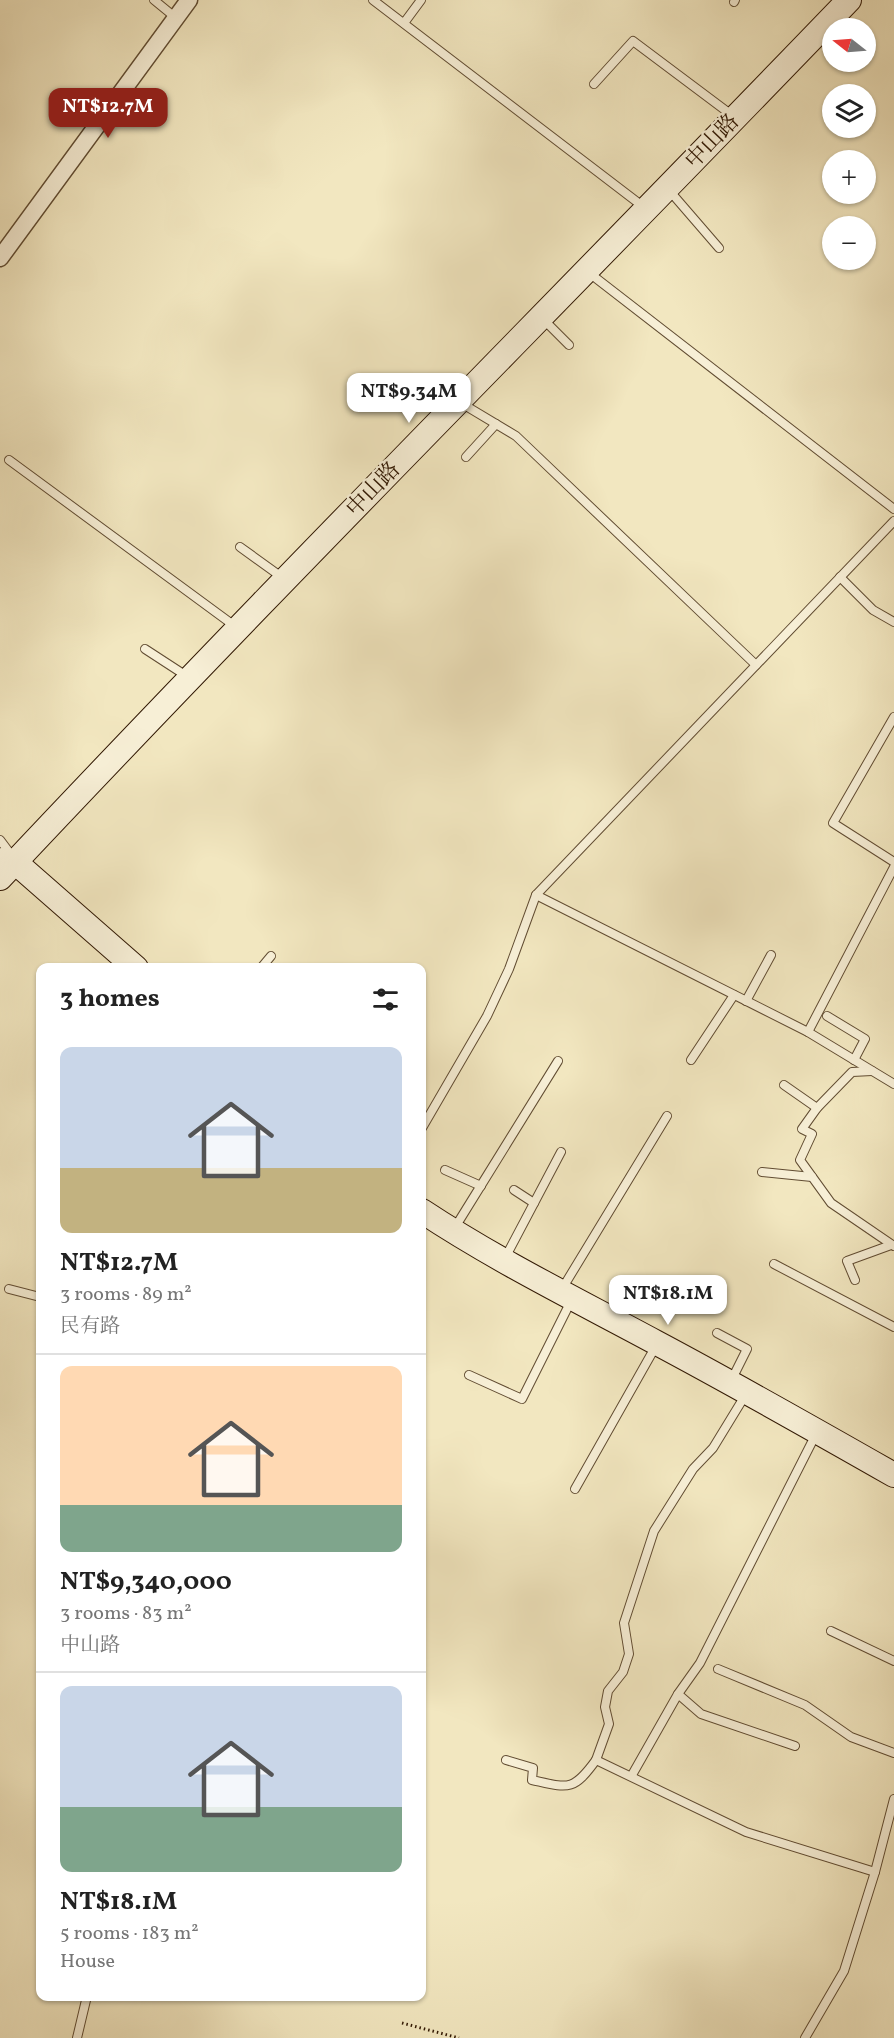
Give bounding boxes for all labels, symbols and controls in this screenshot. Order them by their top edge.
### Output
north arrow [822,18,876,72]
map controls [822,18,876,270]
button: layers [822,84,876,138]
pin: NT$12.7M [46,88,170,139]
text: NT$12.7M [63,93,153,121]
street label: 中山路 [679,107,747,177]
button: + [822,150,876,204]
button: − [822,216,876,270]
pin: NT$9.34M [347,373,471,424]
text: NT$9.34M [361,378,457,406]
street label: 中山路 [340,455,408,525]
text: 3 homes [60,981,160,1017]
icon: filters [369,983,402,1016]
icon: home [177,1086,285,1194]
text: NT$12.7M [60,1245,178,1281]
pin: NT$18.1M [606,1275,730,1326]
text: NT$18.1M [623,1280,713,1308]
text: 3 rooms · 89 m² [60,1281,192,1309]
text: 民有路 [60,1313,120,1341]
icon: home [177,1405,285,1513]
text: NT$9,340,000 [60,1564,232,1600]
text: 3 rooms · 83 m² [60,1600,192,1628]
text: 中山路 [60,1632,120,1660]
icon: home [177,1725,285,1833]
text: NT$18.1M [60,1884,177,1920]
text: 5 rooms · 183 m² [60,1920,199,1948]
text: House [60,1948,115,1976]

